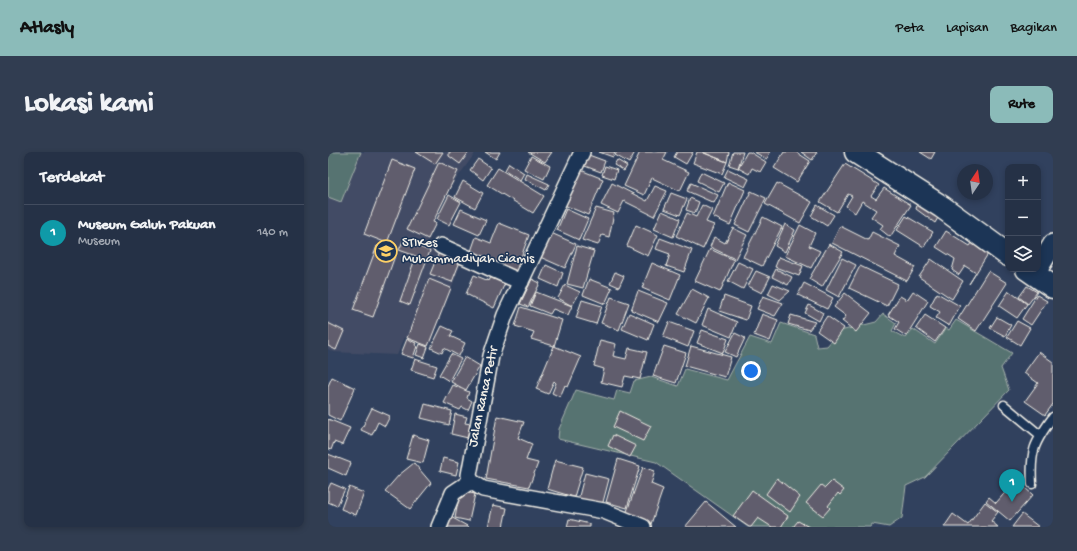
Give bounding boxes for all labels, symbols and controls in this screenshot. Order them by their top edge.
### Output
text: Atlasly [20,17,74,40]
text: Peta [896,20,924,37]
text: Lapisan [946,20,988,37]
text: Bagikan [1010,20,1057,37]
button: Rute [990,86,1053,123]
text: Lokasi kami [24,88,154,121]
north arrow [957,164,993,200]
map controls [1005,164,1041,272]
button: + [1005,164,1041,200]
text: Terdekat [40,168,104,188]
button: − [1005,200,1041,236]
text: Museum Galuh Pakuan [78,216,215,234]
text: 1 [50,225,56,240]
text: 140 m [257,225,288,240]
text: Museum [78,234,120,249]
place label: STIKes Muhammadiyah Ciamis [402,235,535,268]
button: layers [1005,236,1041,272]
school or university icon: STIKes Muhammadiyah Ciamis [373,238,399,264]
street label: Jalan Ranca Petir [465,344,503,449]
your location [741,361,761,381]
pin: 1 [999,469,1025,502]

